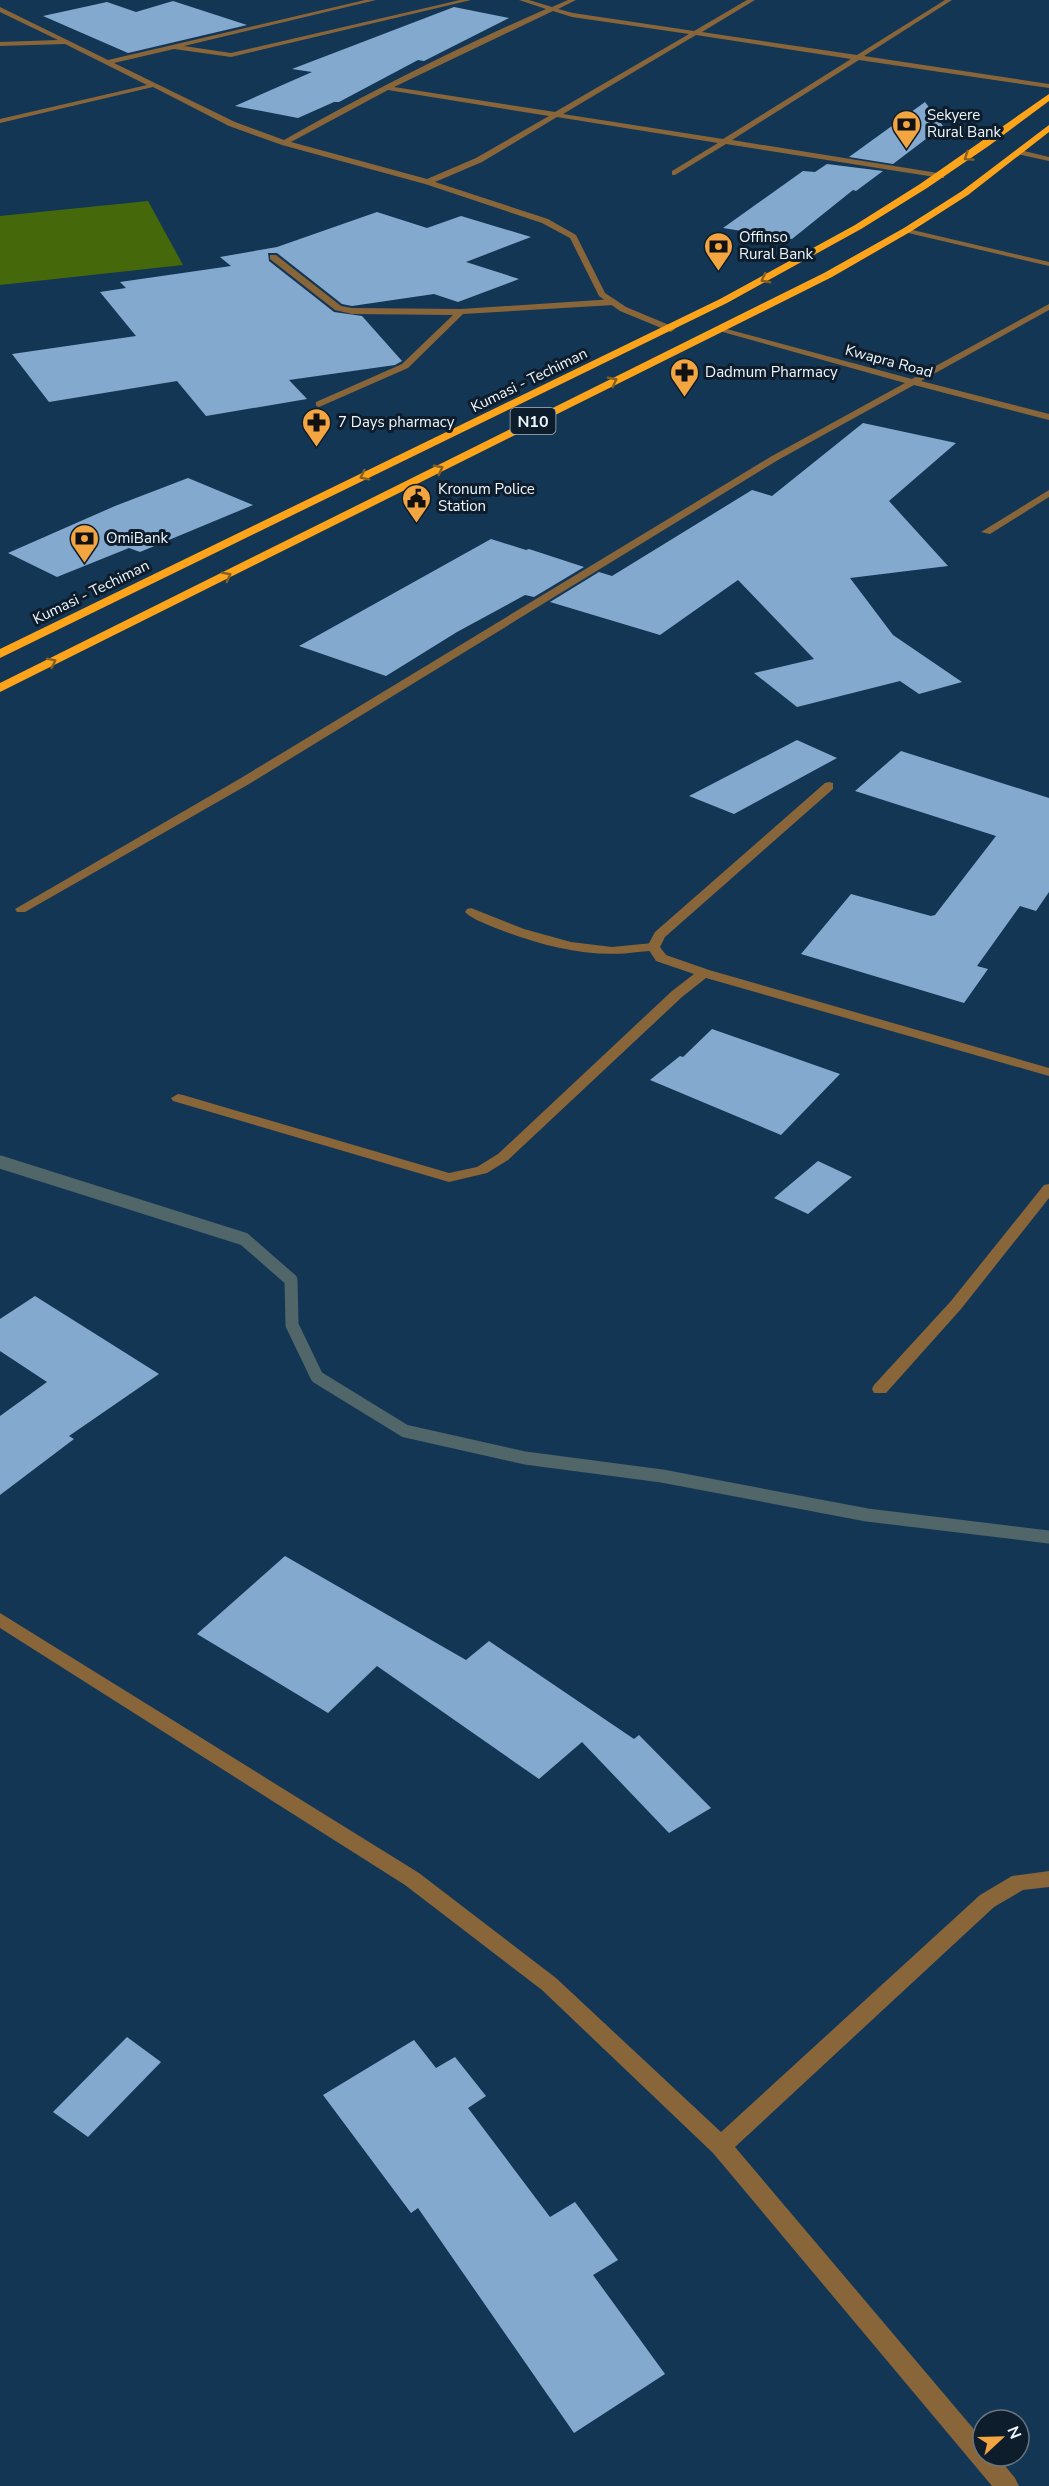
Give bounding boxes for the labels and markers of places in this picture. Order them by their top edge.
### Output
place label: Sekyere Rural Bank [927,105,1002,142]
bank icon: Sekyere Rural Bank [890,108,922,150]
place label: Offinso Rural Bank [739,227,814,264]
bank icon: Offinso Rural Bank [702,230,734,272]
pharmacy icon: Dadmum Pharmacy [668,356,700,398]
place label: Dadmum Pharmacy [705,362,838,382]
pharmacy icon: 7 Days pharmacy [301,406,333,448]
place label: 7 Days pharmacy [338,412,455,432]
place label: Kronum Police Station [438,479,535,516]
public building icon: Kronum Police Station [401,482,433,524]
bank icon: OmiBank [69,522,101,564]
place label: OmiBank [106,528,168,548]

